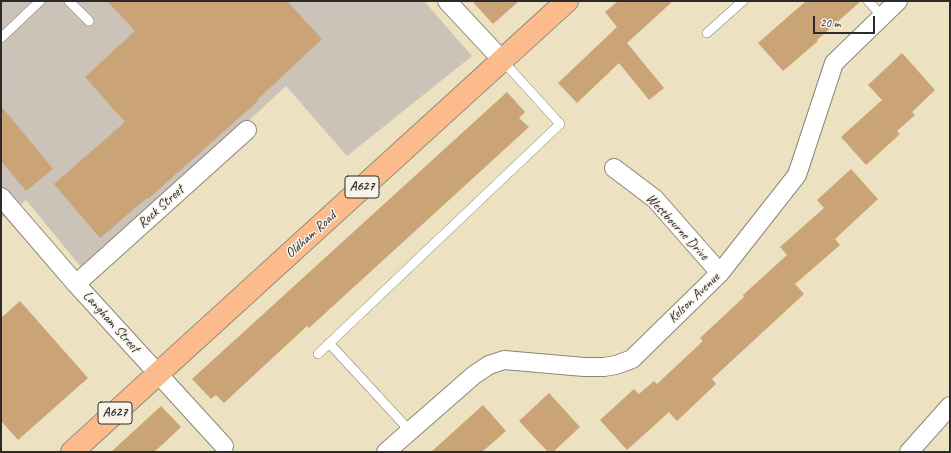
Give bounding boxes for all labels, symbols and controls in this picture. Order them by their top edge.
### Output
scale bar [815,8,877,34]
text: 20 m [820,15,840,31]
road number: A627 [345,176,379,198]
street label: Rock Street [134,182,188,232]
street label: Westbourne Drive [642,190,712,264]
street label: Oldham Road [282,208,340,262]
street label: Kelson Avenue [665,269,723,327]
street label: Langham Street [79,288,143,356]
road number: A627 [98,402,132,424]

